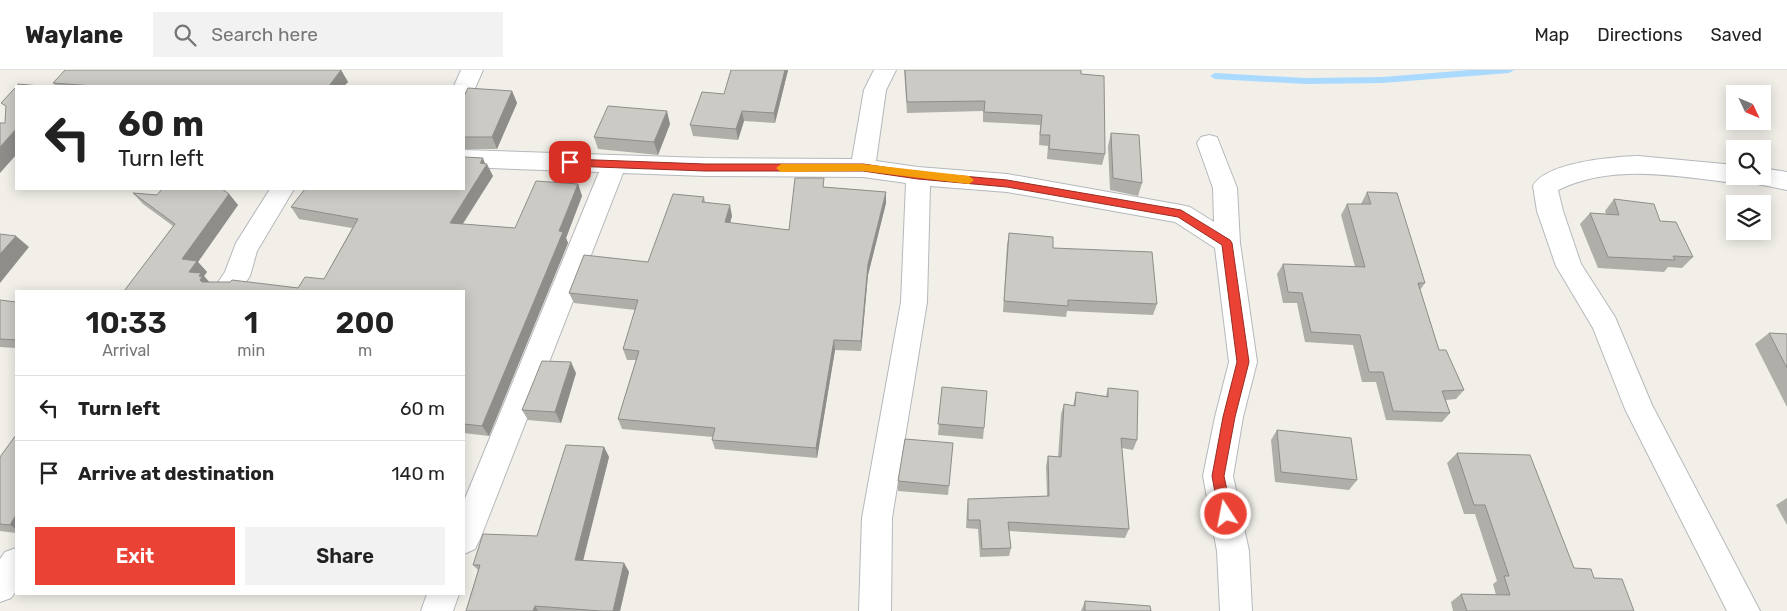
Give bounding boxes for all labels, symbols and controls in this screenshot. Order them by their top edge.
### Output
search box [153,12,503,57]
text: Waylane [25,21,123,49]
icon: search [171,21,199,49]
text: Search here [211,23,318,46]
text: Map [1534,24,1569,46]
text: Directions [1597,24,1683,46]
text: Saved [1711,24,1762,46]
north arrow [1726,85,1771,130]
map controls [1726,85,1771,240]
text: 60 m [118,103,204,145]
icon: left [35,105,100,170]
button: search [1726,140,1771,185]
pin [549,141,591,183]
text: Turn left [118,145,204,172]
icon: arrive [556,148,584,176]
button: layers [1726,195,1771,240]
text: 10:33 [85,305,167,341]
text: 1 [244,305,258,341]
text: 200 [335,305,395,341]
text: Arrival [102,341,150,360]
text: min [237,341,265,360]
text: m [358,341,372,360]
icon: left [35,394,63,422]
text: Turn left [78,397,160,420]
text: 60 m [400,397,445,420]
icon: arrive [35,459,63,487]
text: Arrive at destination [78,462,274,485]
text: 140 m [391,462,445,485]
position arrow [1199,487,1251,539]
button: Exit [35,527,235,585]
button: Share [245,527,445,585]

